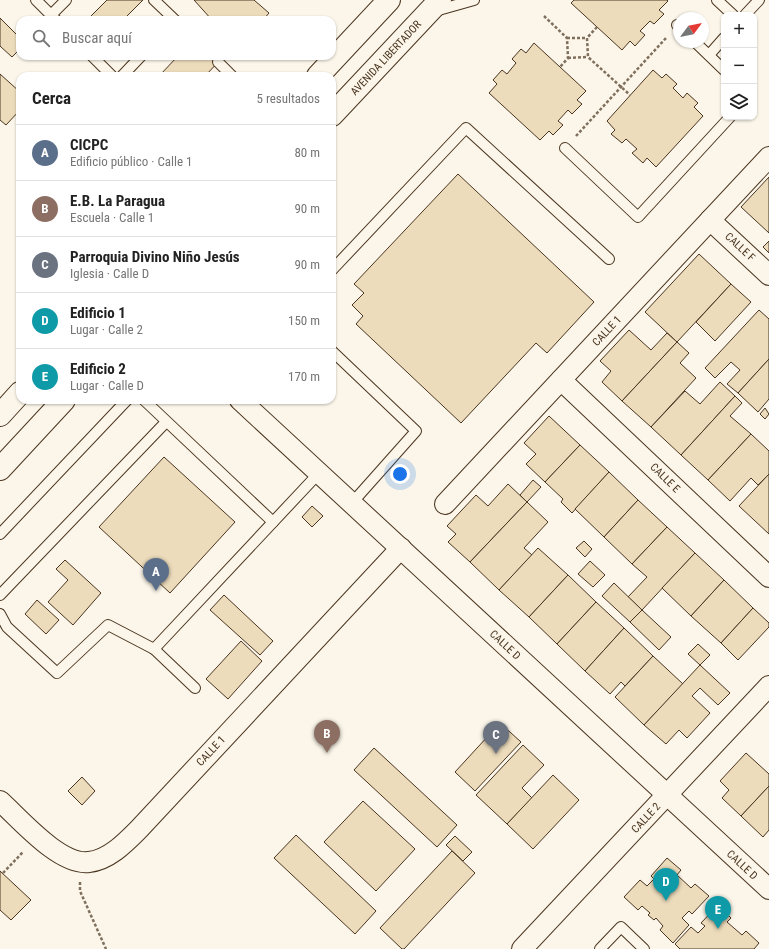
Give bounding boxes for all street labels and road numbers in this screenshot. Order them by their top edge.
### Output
street label: AVENIDA LIBERTADOR [348,18,424,98]
street label: CALLE F [722,230,758,264]
street label: CALLE 1 [590,313,624,349]
street label: CALLE E [647,461,683,496]
street label: CALLE D [487,628,523,662]
street label: CALLE 1 [194,733,228,769]
street label: CALLE 2 [629,800,663,836]
street label: CALLE D [724,848,760,882]

